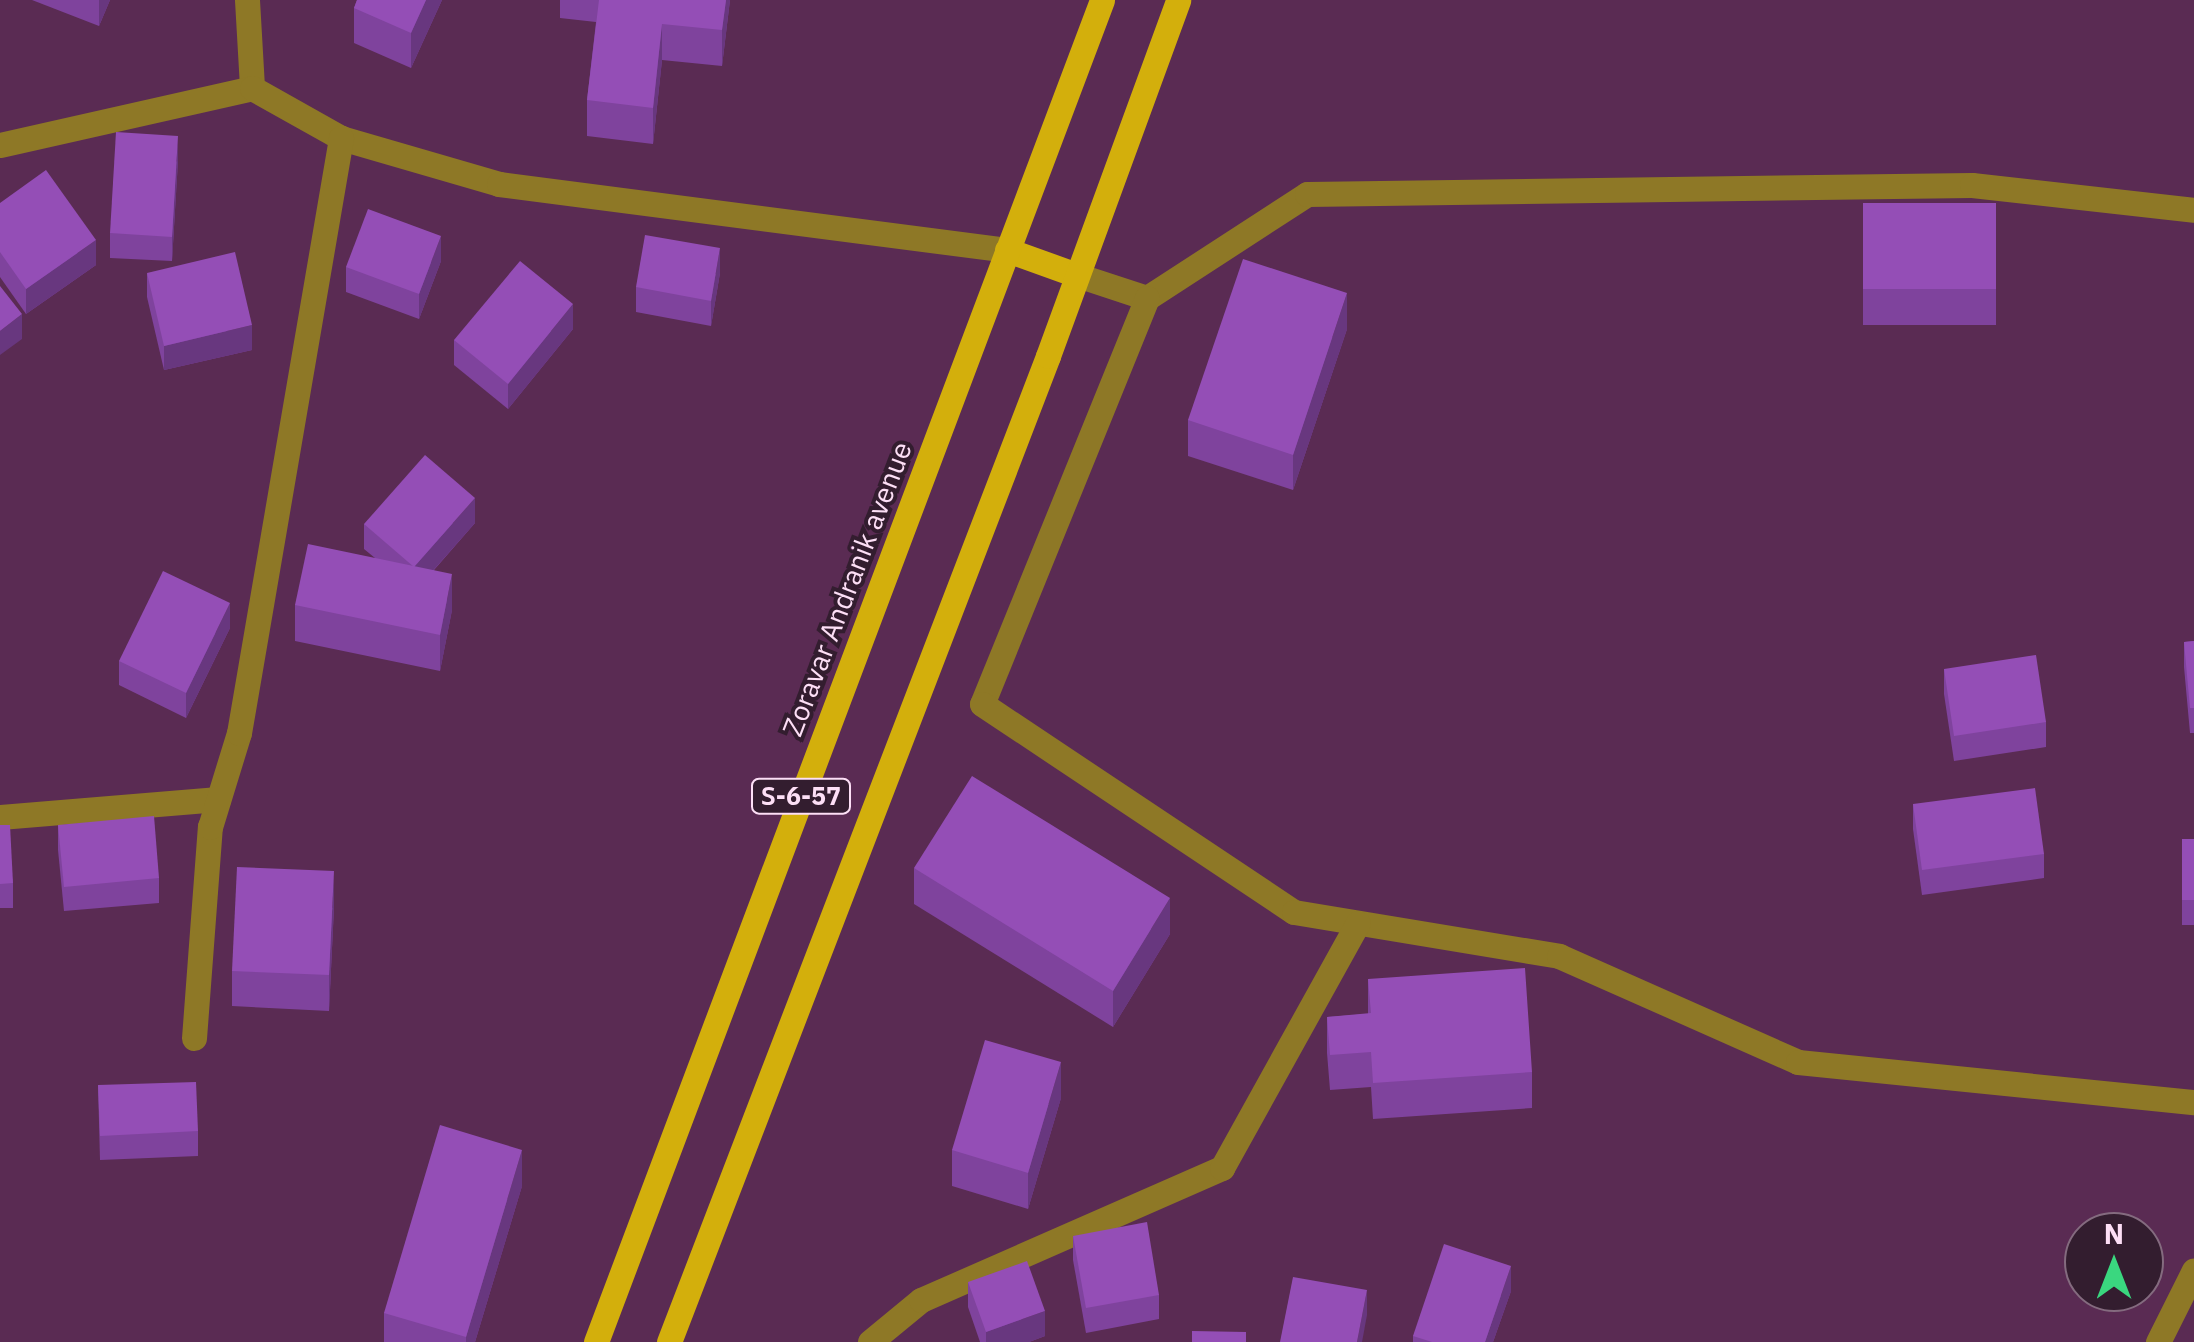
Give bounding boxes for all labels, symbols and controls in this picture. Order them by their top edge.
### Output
street label: Zoravar Andranik avenue [775,437,919,741]
road number: Տ-6-57 [751,776,851,816]
north arrow [2064,1212,2164,1312]
text: N [2104,1215,2124,1252]

